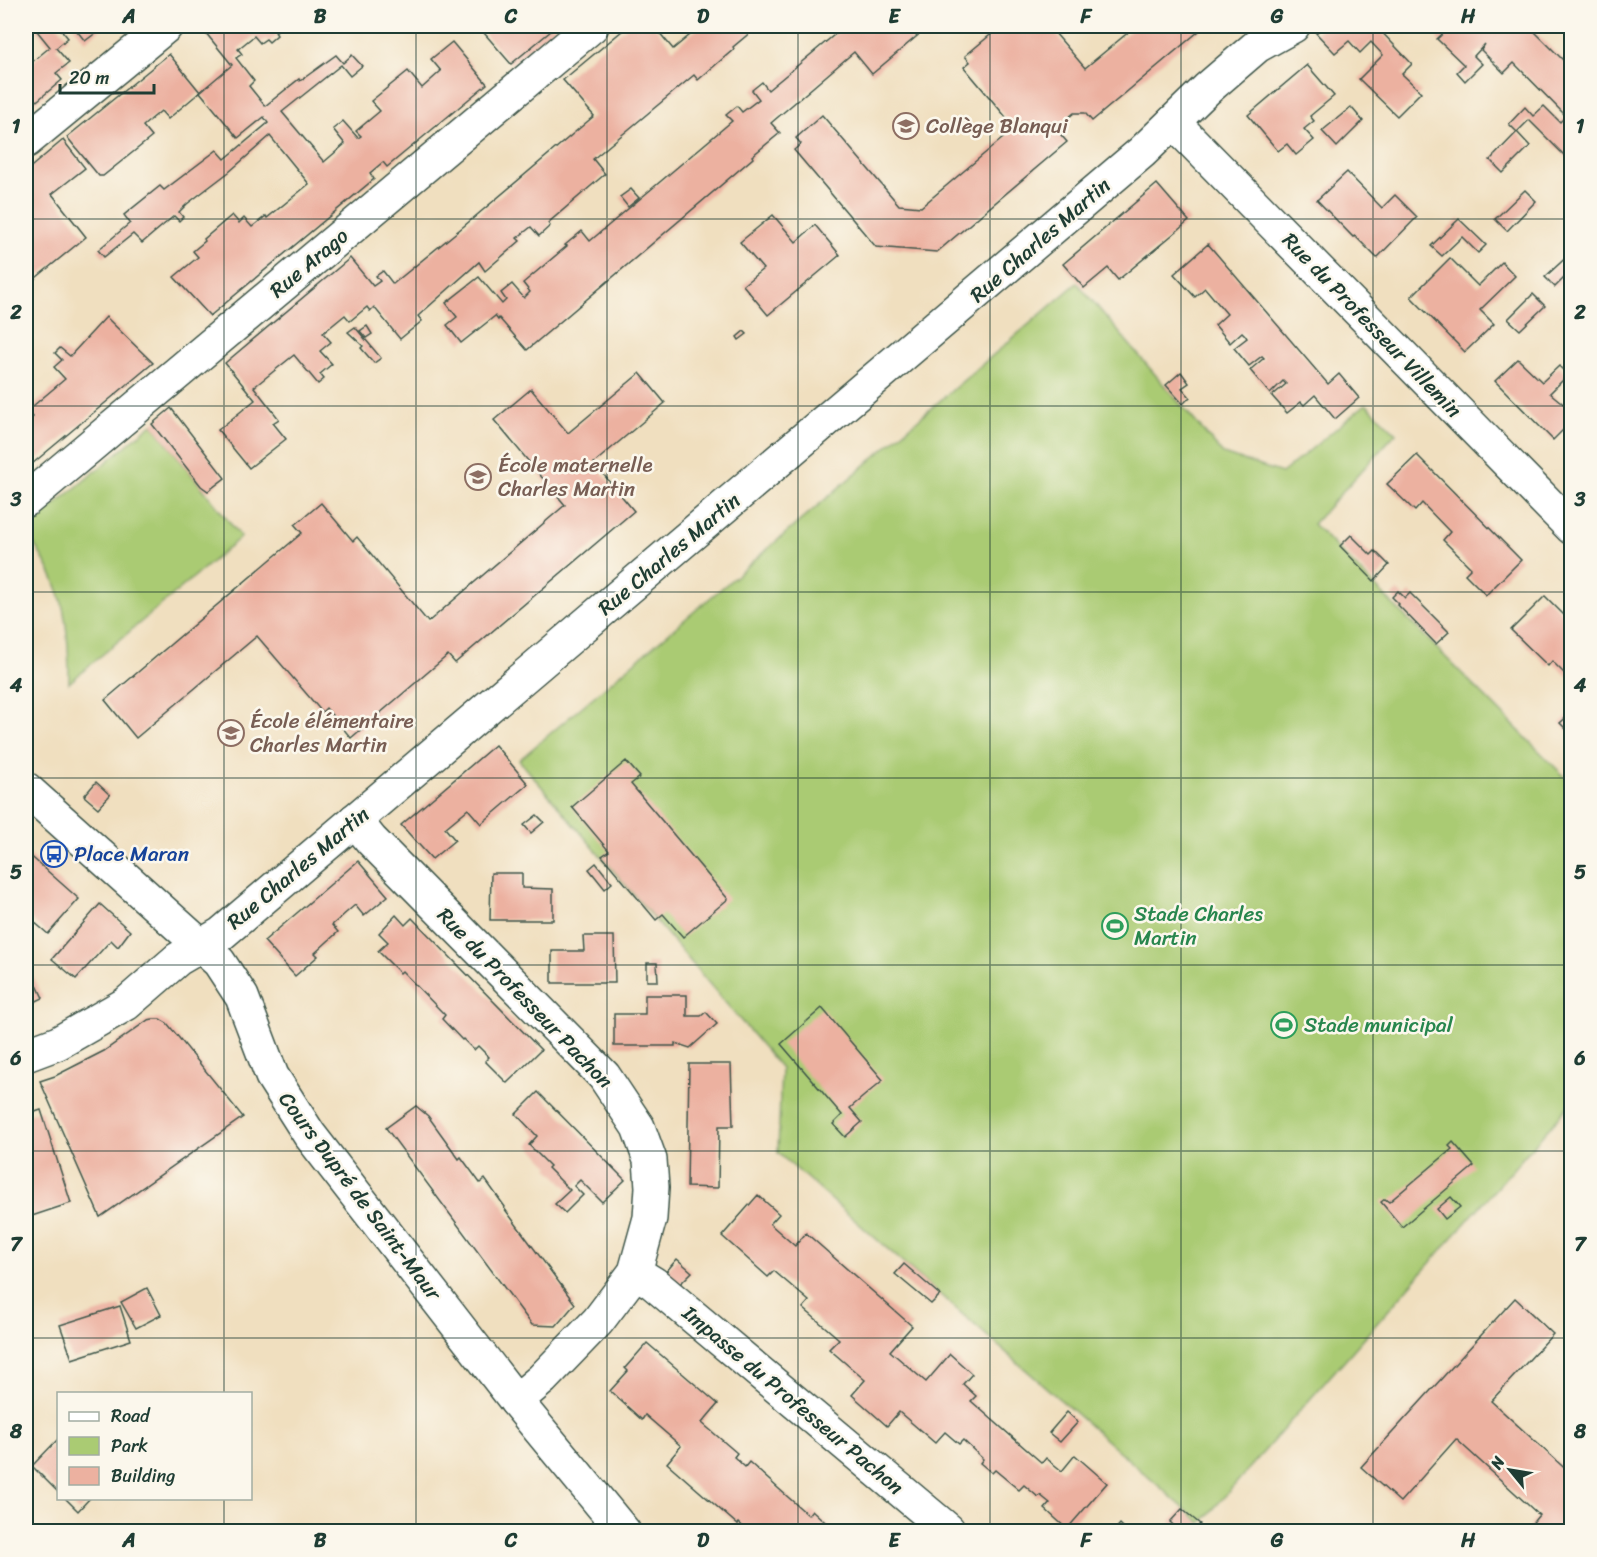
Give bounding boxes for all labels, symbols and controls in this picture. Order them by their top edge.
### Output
text: A [121,0,136,34]
text: B [314,0,327,34]
text: C [504,0,518,34]
text: D [697,0,710,34]
text: E [888,0,901,34]
text: F [1080,0,1093,34]
text: G [1270,0,1284,34]
text: H [1460,0,1476,34]
scale bar [60,57,154,95]
text: 20 m [69,62,109,94]
place label: Collège Blanqui [926,107,1069,145]
text: 1 [12,109,21,144]
text: 1 [1576,109,1585,144]
school or university icon: Collège Blanqui [891,111,921,141]
street label: Rue Charles Martin [961,168,1119,312]
street label: Rue Arago [261,218,358,308]
street label: Rue du Professeur Villemin [1273,223,1471,427]
text: 2 [9,295,22,330]
text: 2 [1573,295,1586,330]
place label: École maternelle Charles Martin [498,446,653,508]
school or university icon: École maternelle Charles Martin [463,462,493,492]
text: 3 [10,482,22,517]
street label: Rue Charles Martin [589,482,749,626]
text: 3 [1574,482,1586,517]
text: 4 [9,668,23,703]
text: 4 [1573,668,1587,703]
place label: École élémentaire Charles Martin [250,702,414,764]
school or university icon: École élémentaire Charles Martin [216,718,246,748]
street label: Rue Charles Martin [218,796,378,940]
place label: Place Maran [74,835,189,873]
bus stop icon: Place Maran [39,839,69,869]
text: 5 [10,855,22,890]
text: 5 [1574,855,1586,890]
place label: Stade Charles Martin [1134,895,1263,957]
street label: Rue du Professeur Pachon [428,898,622,1098]
sports icon: Stade Charles Martin [1100,911,1130,941]
place label: Stade municipal [1304,1006,1454,1044]
sports icon: Stade municipal [1269,1010,1299,1040]
text: 6 [9,1041,22,1076]
text: 6 [1573,1041,1586,1076]
street label: Cours Dupré de Saint-Maur [268,1083,452,1310]
text: 7 [10,1227,23,1262]
text: 7 [1574,1227,1587,1262]
street label: Impasse du Professeur Pachon [672,1295,913,1505]
legend [57,1392,252,1500]
text: Road [111,1400,151,1432]
text: 8 [9,1414,23,1449]
text: 8 [1573,1414,1587,1449]
text: Park [111,1430,148,1462]
north arrow [1480,1440,1540,1500]
text: N [1482,1450,1513,1476]
text: Building [111,1460,175,1492]
text: A [121,1523,136,1557]
text: B [314,1523,327,1557]
text: C [504,1523,518,1557]
text: D [697,1523,710,1557]
text: E [888,1523,901,1557]
text: F [1080,1523,1093,1557]
text: G [1270,1523,1284,1557]
text: H [1460,1523,1476,1557]

